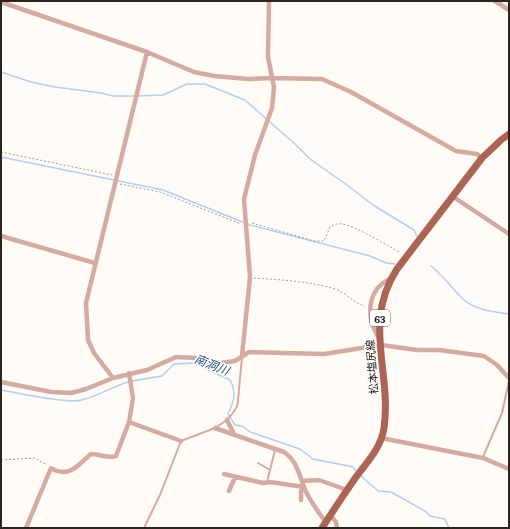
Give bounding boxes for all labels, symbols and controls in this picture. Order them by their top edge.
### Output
road number: 63 [370,310,390,326]
street label: 松本塩尻線 [361,339,381,395]
water label: 南洞川 [192,349,234,380]

